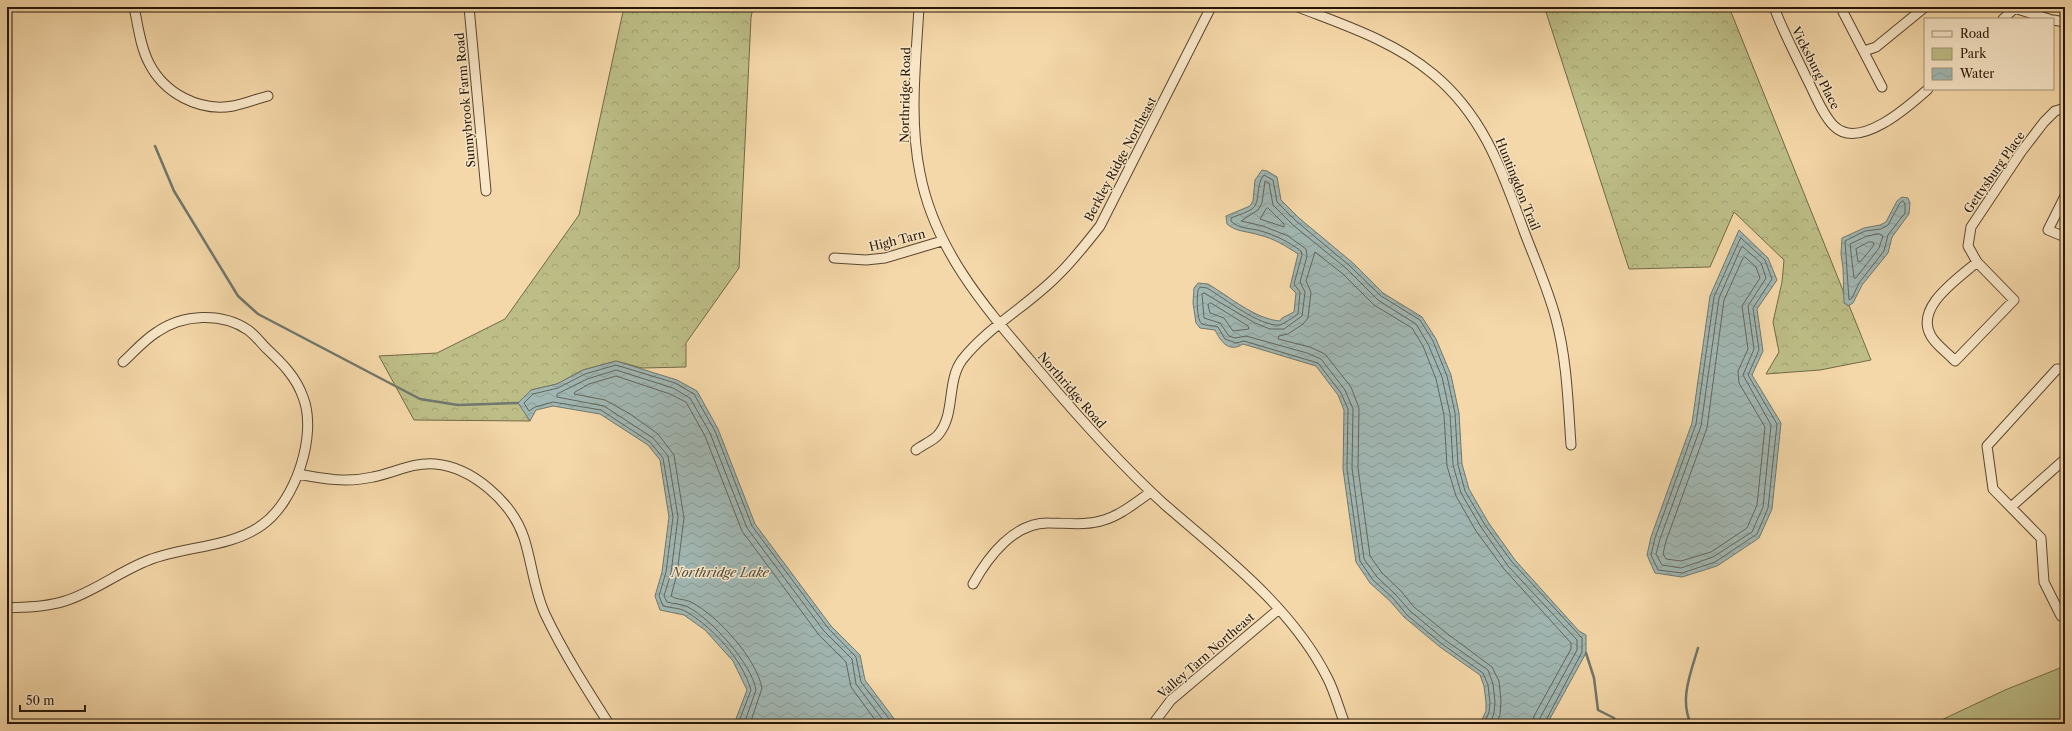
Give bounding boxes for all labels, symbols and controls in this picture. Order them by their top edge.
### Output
legend [1924,18,2054,90]
street label: Vicksburg Place [1788,23,1843,112]
text: Road [1960,26,1990,41]
street label: Sunnybrook Farm Road [452,31,478,168]
street label: Northridge Road [897,46,913,143]
text: Park [1960,46,1987,61]
text: Water [1959,66,1994,81]
street label: Berkley Ridge Northeast [1081,94,1160,224]
street label: Gettysburg Place [1960,128,2028,216]
street label: Huntingdon Trail [1493,136,1544,233]
street label: High Tarn [867,226,927,254]
street label: Northridge Road [1035,349,1109,432]
water label: Northridge Lake [670,564,769,580]
street label: Valley Tarn Northeast [1154,609,1258,702]
scale bar [20,687,85,713]
text: 50 m [26,693,55,708]

